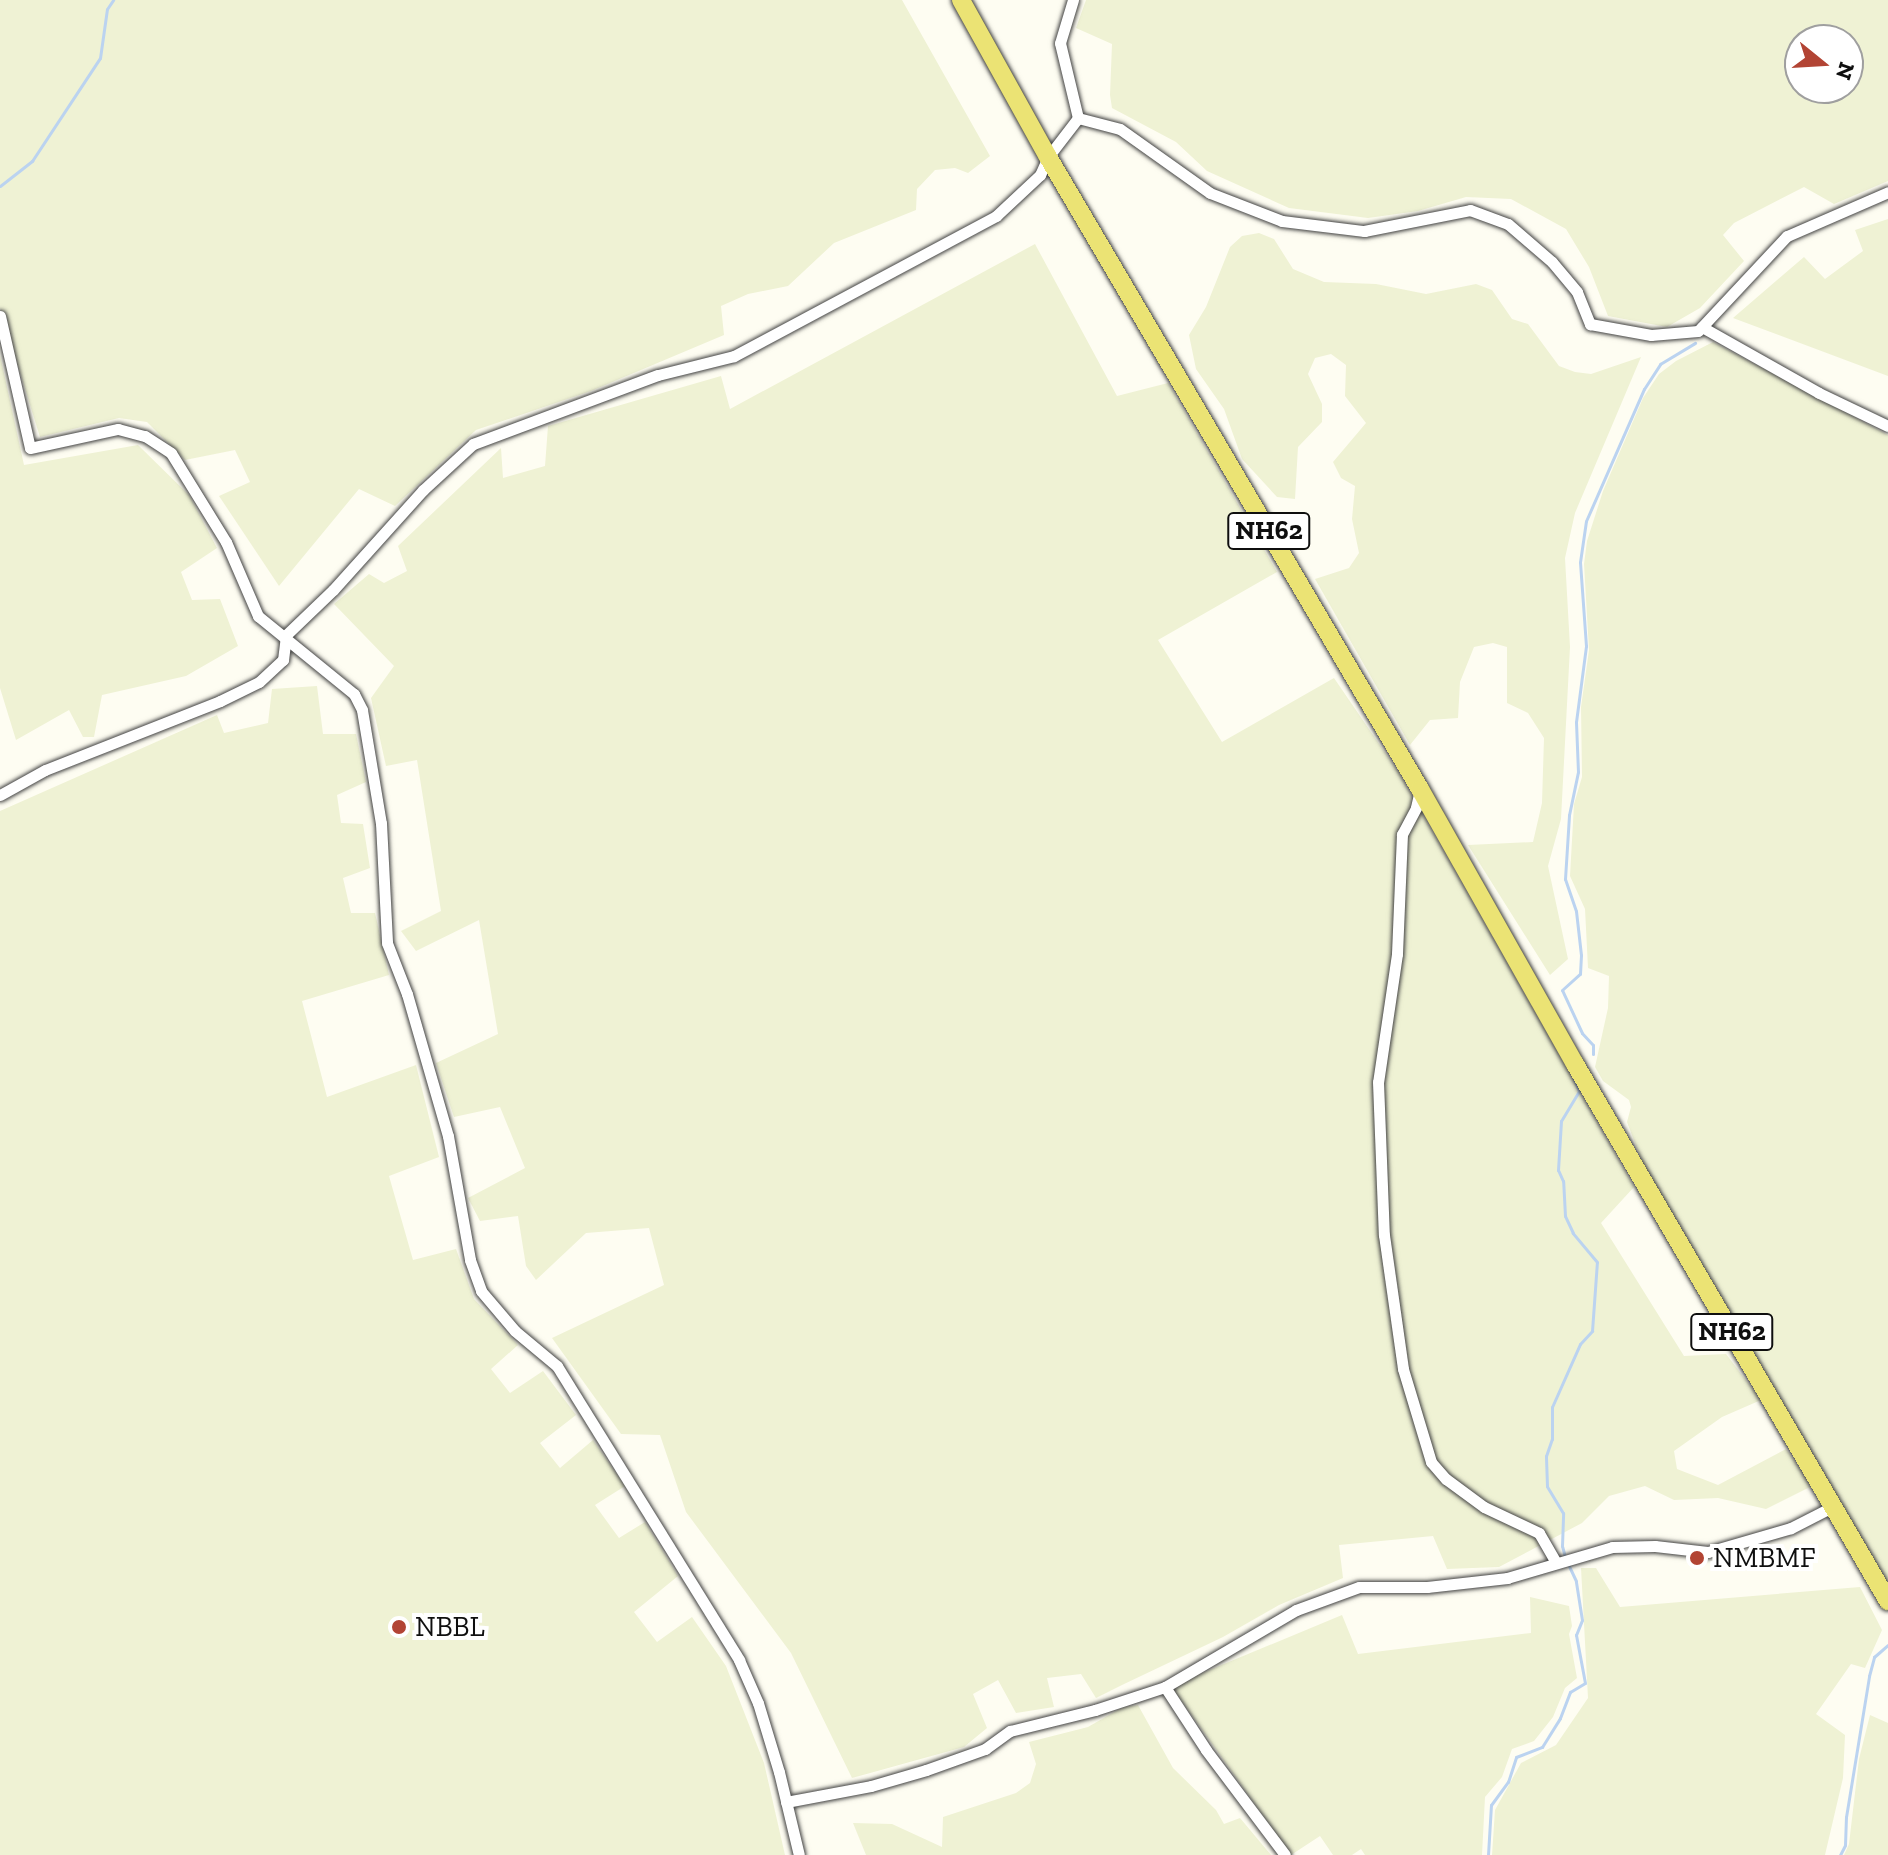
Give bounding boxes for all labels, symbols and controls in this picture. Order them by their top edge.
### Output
north arrow [1784,24,1864,104]
text: N [1830,59,1861,83]
road number: NH62 [1227,509,1311,553]
road number: NH62 [1690,1310,1774,1354]
place label: NMBMF [1713,1541,1816,1575]
marker: NMBMF [1688,1549,1706,1567]
place label: NBBL [415,1610,485,1644]
marker: NBBL [390,1618,408,1636]

